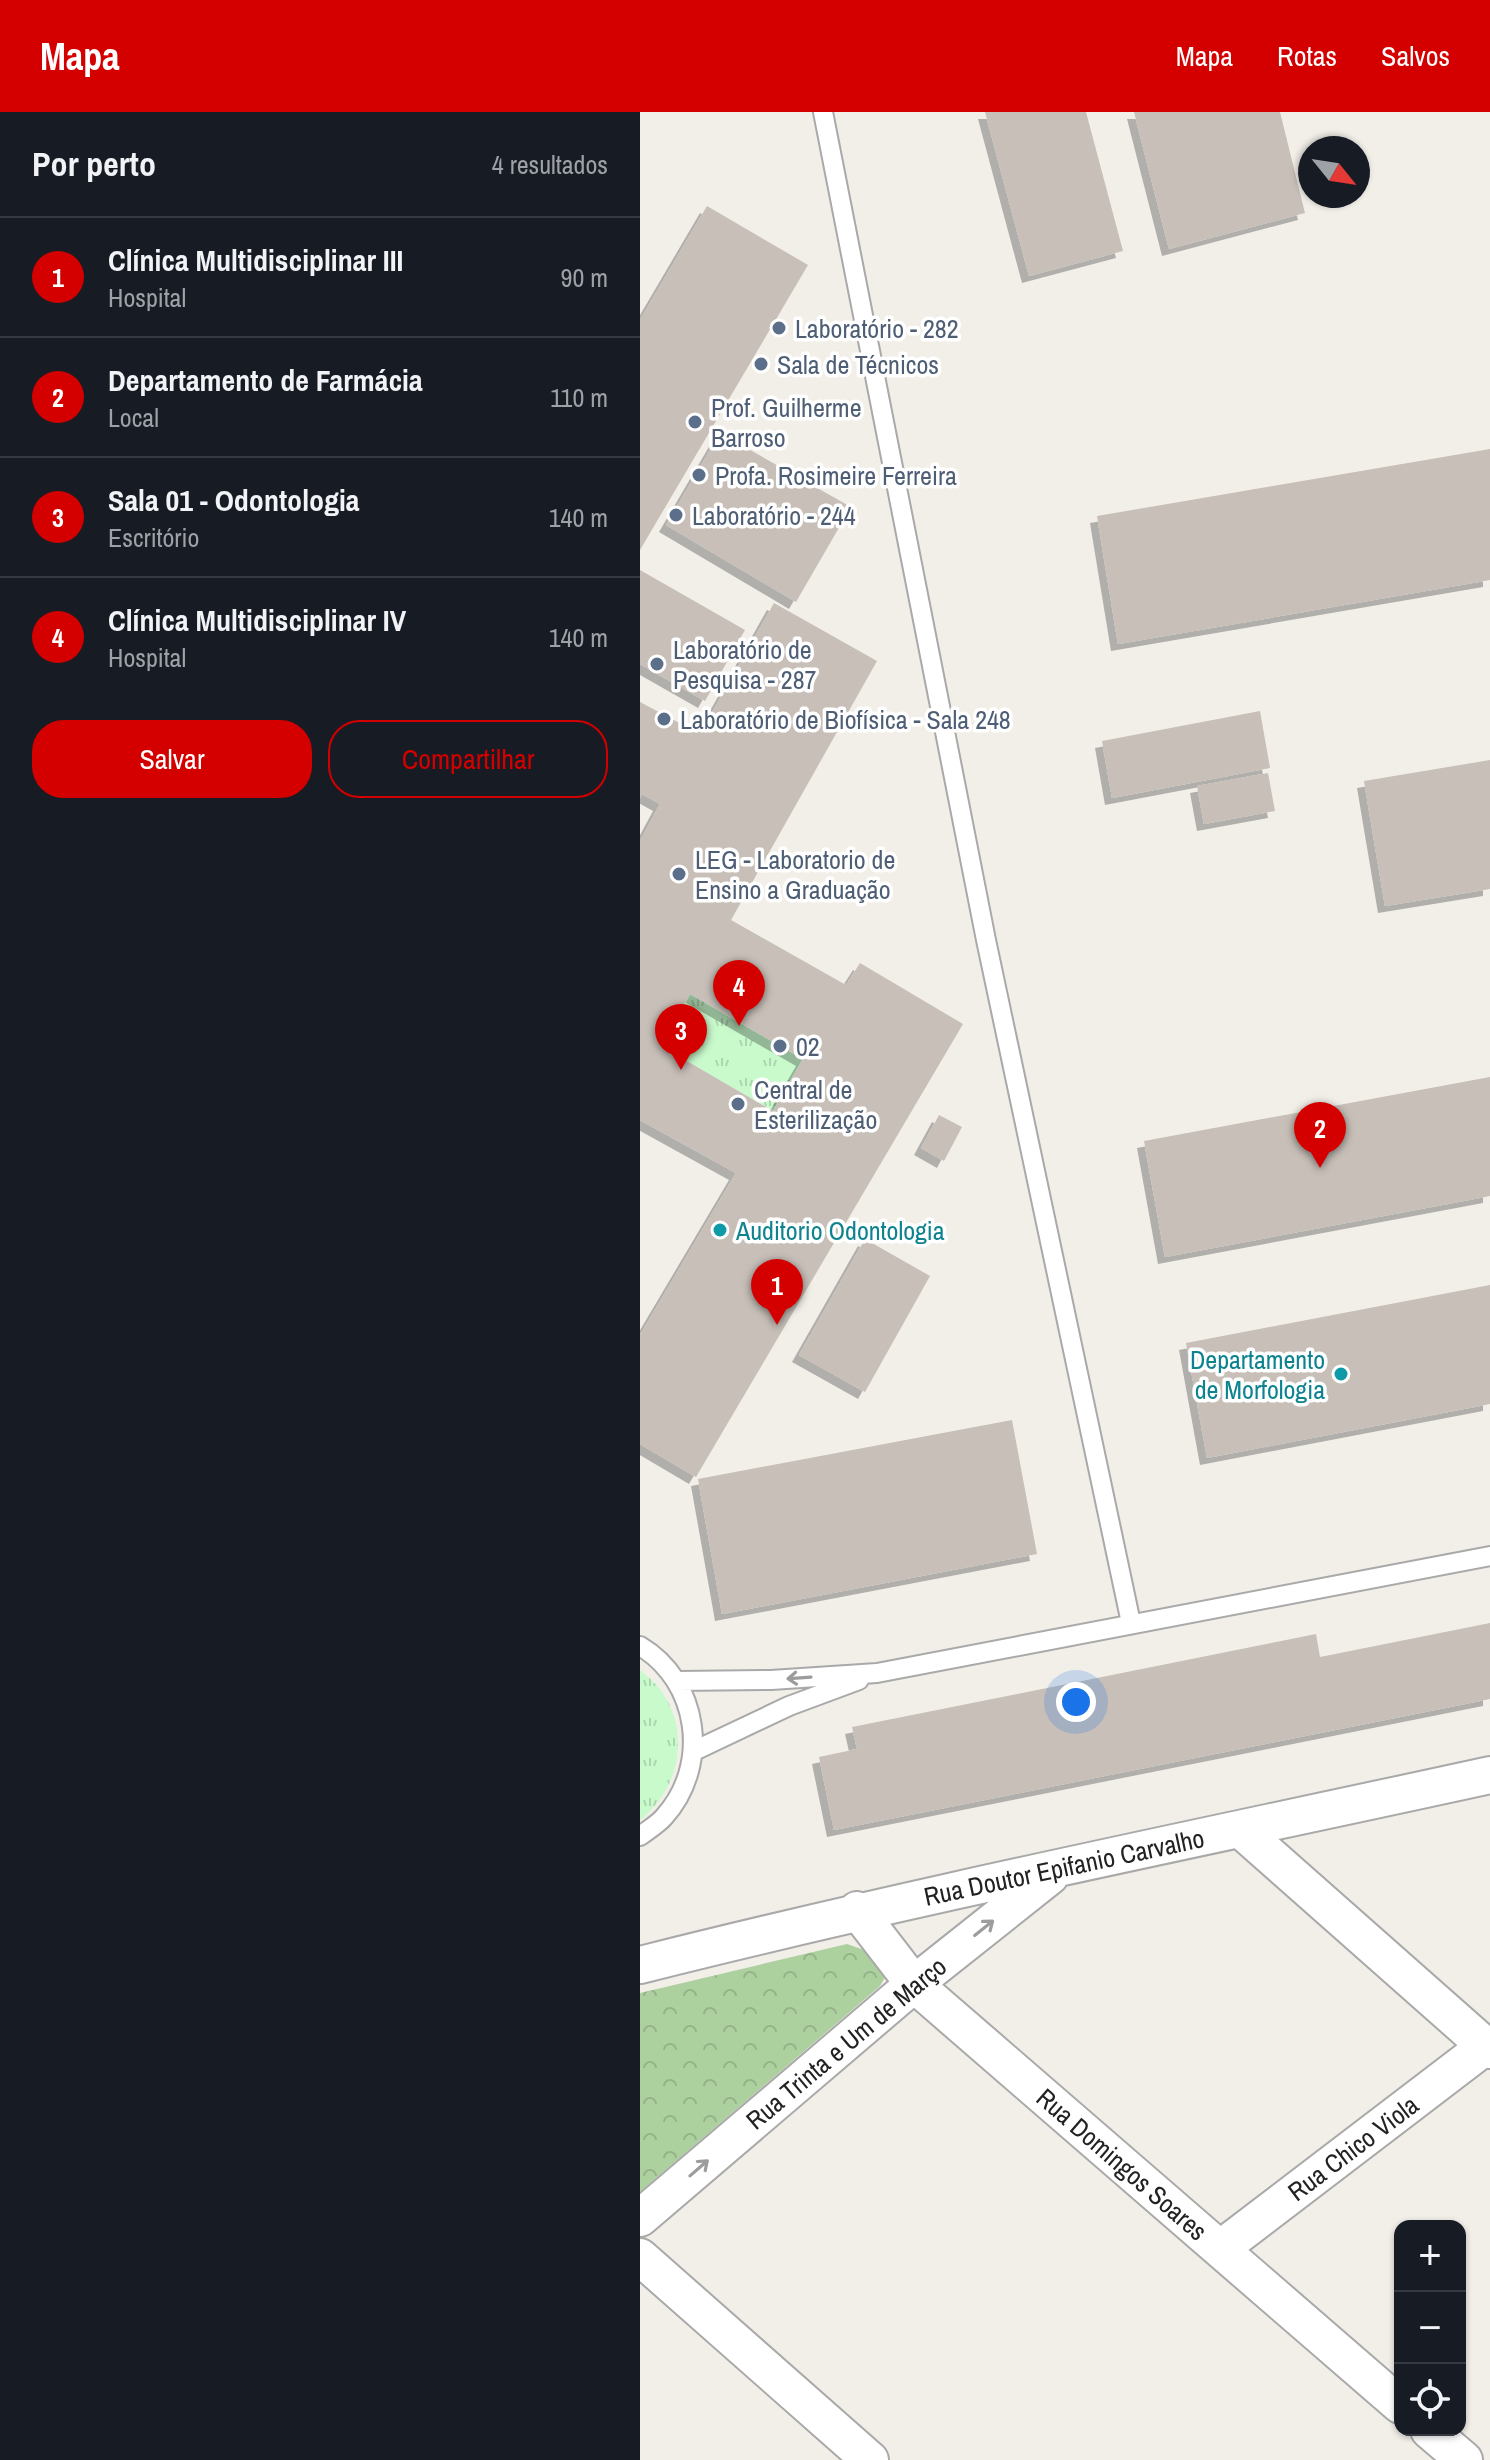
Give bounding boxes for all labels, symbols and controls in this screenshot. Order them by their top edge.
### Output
text: Mapa [40,31,120,82]
text: Mapa [1176,37,1233,75]
text: Rotas [1277,37,1337,75]
text: Salvos [1381,37,1450,75]
north arrow [1298,136,1370,208]
text: Por perto [32,141,156,187]
text: 4 resultados [492,147,608,182]
text: Clínica Multidisciplinar III [108,240,403,280]
text: 1 [52,260,64,295]
text: 90 m [561,260,608,295]
text: Hospital [108,280,186,315]
place label: Laboratório - 282 [795,311,959,346]
marker: Laboratório - 282 [770,319,788,337]
place label: Sala de Técnicos [777,347,939,382]
marker: Sala de Técnicos [752,355,770,373]
text: Departamento de Farmácia [108,360,423,400]
text: 2 [52,380,64,415]
text: 110 m [550,380,608,415]
place label: Prof. Guilherme Barroso [711,390,862,455]
text: Local [108,400,159,435]
marker: Prof. Guilherme Barroso [686,413,704,431]
place label: Profa. Rosimeire Ferreira [715,458,957,493]
marker: Profa. Rosimeire Ferreira [690,466,708,484]
text: Sala 01 - Odontologia [108,480,360,520]
place label: Laboratório - 244 [692,498,856,533]
text: 3 [52,500,64,535]
text: 140 m [549,500,608,535]
marker: Laboratório - 244 [667,506,685,524]
text: Escritório [108,520,199,555]
text: Clínica Multidisciplinar IV [108,600,406,640]
text: 4 [52,620,64,655]
text: 140 m [549,620,608,655]
place label: Laboratório de Pesquisa - 287 [673,632,816,697]
text: Hospital [108,640,186,675]
marker: Laboratório de Pesquisa - 287 [648,655,666,673]
place label: Laboratório de Biofísica - Sala 248 [680,702,1011,737]
marker: Laboratório de Biofísica - Sala 248 [655,710,673,728]
button: Salvar [32,720,312,798]
button: Compartilhar [328,720,608,798]
place label: LEG - Laboratorio de Ensino a Graduação [695,842,895,907]
marker: LEG - Laboratorio de Ensino a Graduação [670,865,688,883]
pin: 4 [713,960,765,1026]
pin: 3 [655,1004,707,1070]
place label: 02 [796,1029,820,1064]
marker: 02 [771,1037,789,1055]
place label: Central de Esterilização [754,1072,877,1137]
marker: Central de Esterilização [729,1095,747,1113]
pin: 2 [1294,1102,1346,1168]
place label: Auditorio Odontologia [735,1213,945,1248]
marker: Auditorio Odontologia [711,1221,729,1239]
pin: 1 [751,1259,803,1325]
place label: Departamento de Morfologia [1190,1342,1325,1407]
marker: Departamento de Morfologia [1332,1365,1350,1383]
one-way arrow [786,1671,813,1686]
your location [1056,1682,1096,1722]
street label: Rua Doutor Epifanio Carvalho [921,1820,1207,1914]
one-way arrow [973,1920,994,1937]
street label: Rua Trinta e Um de Março [739,1949,953,2137]
street label: Rua Domingos Soares [1029,2080,1215,2248]
street label: Rua Chico Viola [1281,2087,1425,2209]
one-way arrow [689,2159,709,2177]
map controls [1394,2220,1466,2436]
button: + [1394,2220,1466,2292]
button: − [1394,2292,1466,2364]
button: locate [1394,2364,1466,2436]

